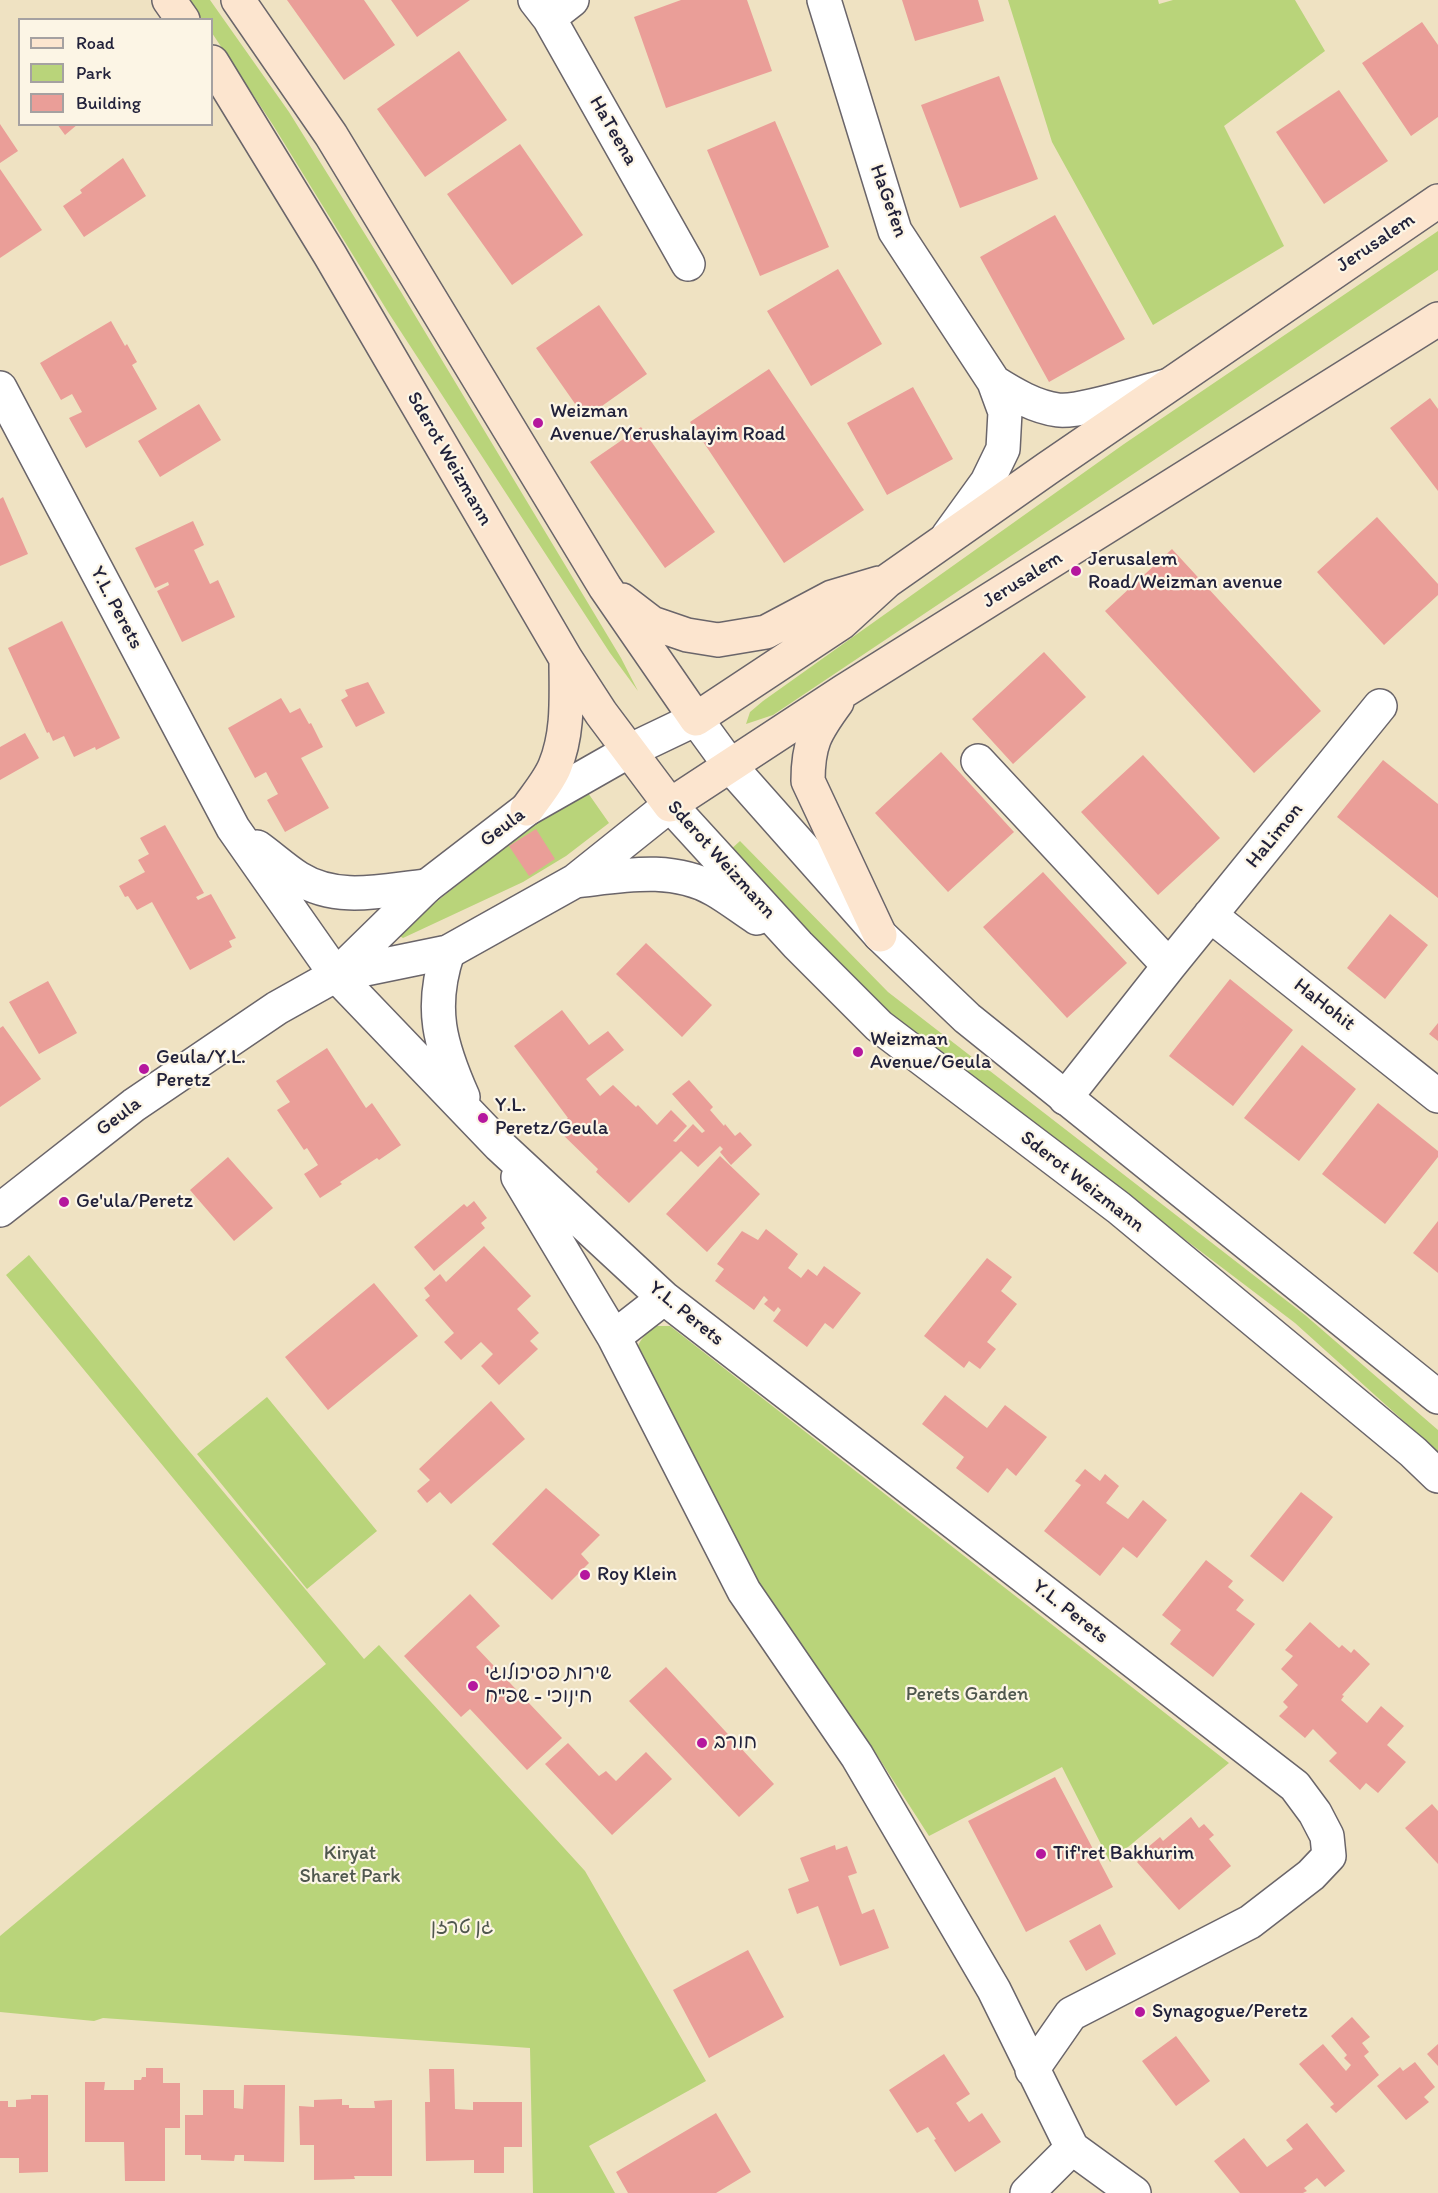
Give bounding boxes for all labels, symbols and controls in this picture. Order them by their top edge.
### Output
legend [18,18,213,126]
text: Road [76,32,115,54]
text: Park [76,62,111,84]
text: Building [76,92,141,114]
street label: HaTeena [584,92,642,170]
street label: HaGefen [864,161,912,241]
street label: Jerusalem [1332,208,1420,278]
street label: Sderot Weizmann [401,388,497,530]
place label: Weizman Avenue/Yerushalayim Road [550,400,786,447]
marker: Weizman Avenue/Yerushalayim Road [531,416,545,430]
street label: Jerusalem [979,546,1067,614]
place label: Jerusalem Road/Weizman avenue [1088,548,1283,595]
street label: Y.L. Perets [84,563,148,653]
marker: Jerusalem Road/Weizman avenue [1069,564,1083,578]
street label: Sderot Weizmann [662,796,780,924]
street label: HaLimon [1241,798,1309,874]
street label: Geula [476,803,530,853]
street label: HaHohit [1288,974,1360,1036]
place label: Weizman Avenue/Geula [870,1028,991,1075]
marker: Weizman Avenue/Geula [851,1045,865,1059]
place label: Geula/Y.L. Peretz [156,1046,246,1093]
marker: Geula/Y.L. Peretz [137,1062,151,1076]
street label: Geula [92,1092,146,1142]
place label: Y.L. Peretz/Geula [495,1094,608,1141]
marker: Y.L. Peretz/Geula [476,1111,490,1125]
street label: Sderot Weizmann [1015,1126,1149,1238]
place label: Ge'ula/Peretz [76,1190,193,1214]
marker: Ge'ula/Peretz [57,1195,71,1209]
street label: Y.L. Perets [643,1276,729,1352]
place label: Roy Klein [597,1563,677,1587]
marker: Roy Klein [578,1568,592,1582]
street label: Y.L. Perets [1027,1575,1113,1649]
place label: שירות פסיכולוגי חינוכי - שפ"ח [485,1662,611,1709]
marker: שירות פסיכולוגי חינוכי - שפ"ח [466,1679,480,1693]
park label: Perets Garden [906,1683,1028,1707]
place label: חורב [714,1731,757,1755]
marker: חורב [695,1736,709,1750]
park label: Kiryat Sharet Park [300,1842,400,1889]
place label: Tif'ret Bakhurim [1053,1842,1194,1866]
marker: Tif'ret Bakhurim [1034,1847,1048,1861]
park label: גן טרזן [431,1916,493,1940]
place label: Synagogue/Peretz [1152,2000,1308,2024]
marker: Synagogue/Peretz [1133,2005,1147,2019]

